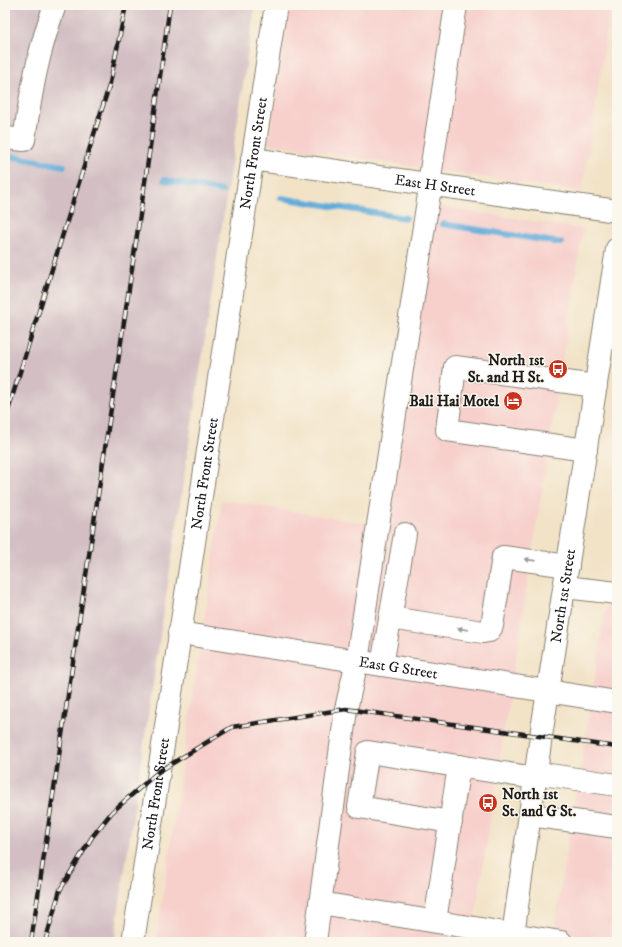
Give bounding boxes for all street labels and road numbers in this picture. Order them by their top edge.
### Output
street label: North Front Street [236,96,272,211]
street label: East H Street [393,170,477,201]
street label: North Front Street [187,416,223,531]
street label: North 1st Street [547,547,580,644]
street label: East G Street [358,652,439,684]
street label: North Front Street [138,736,174,851]

